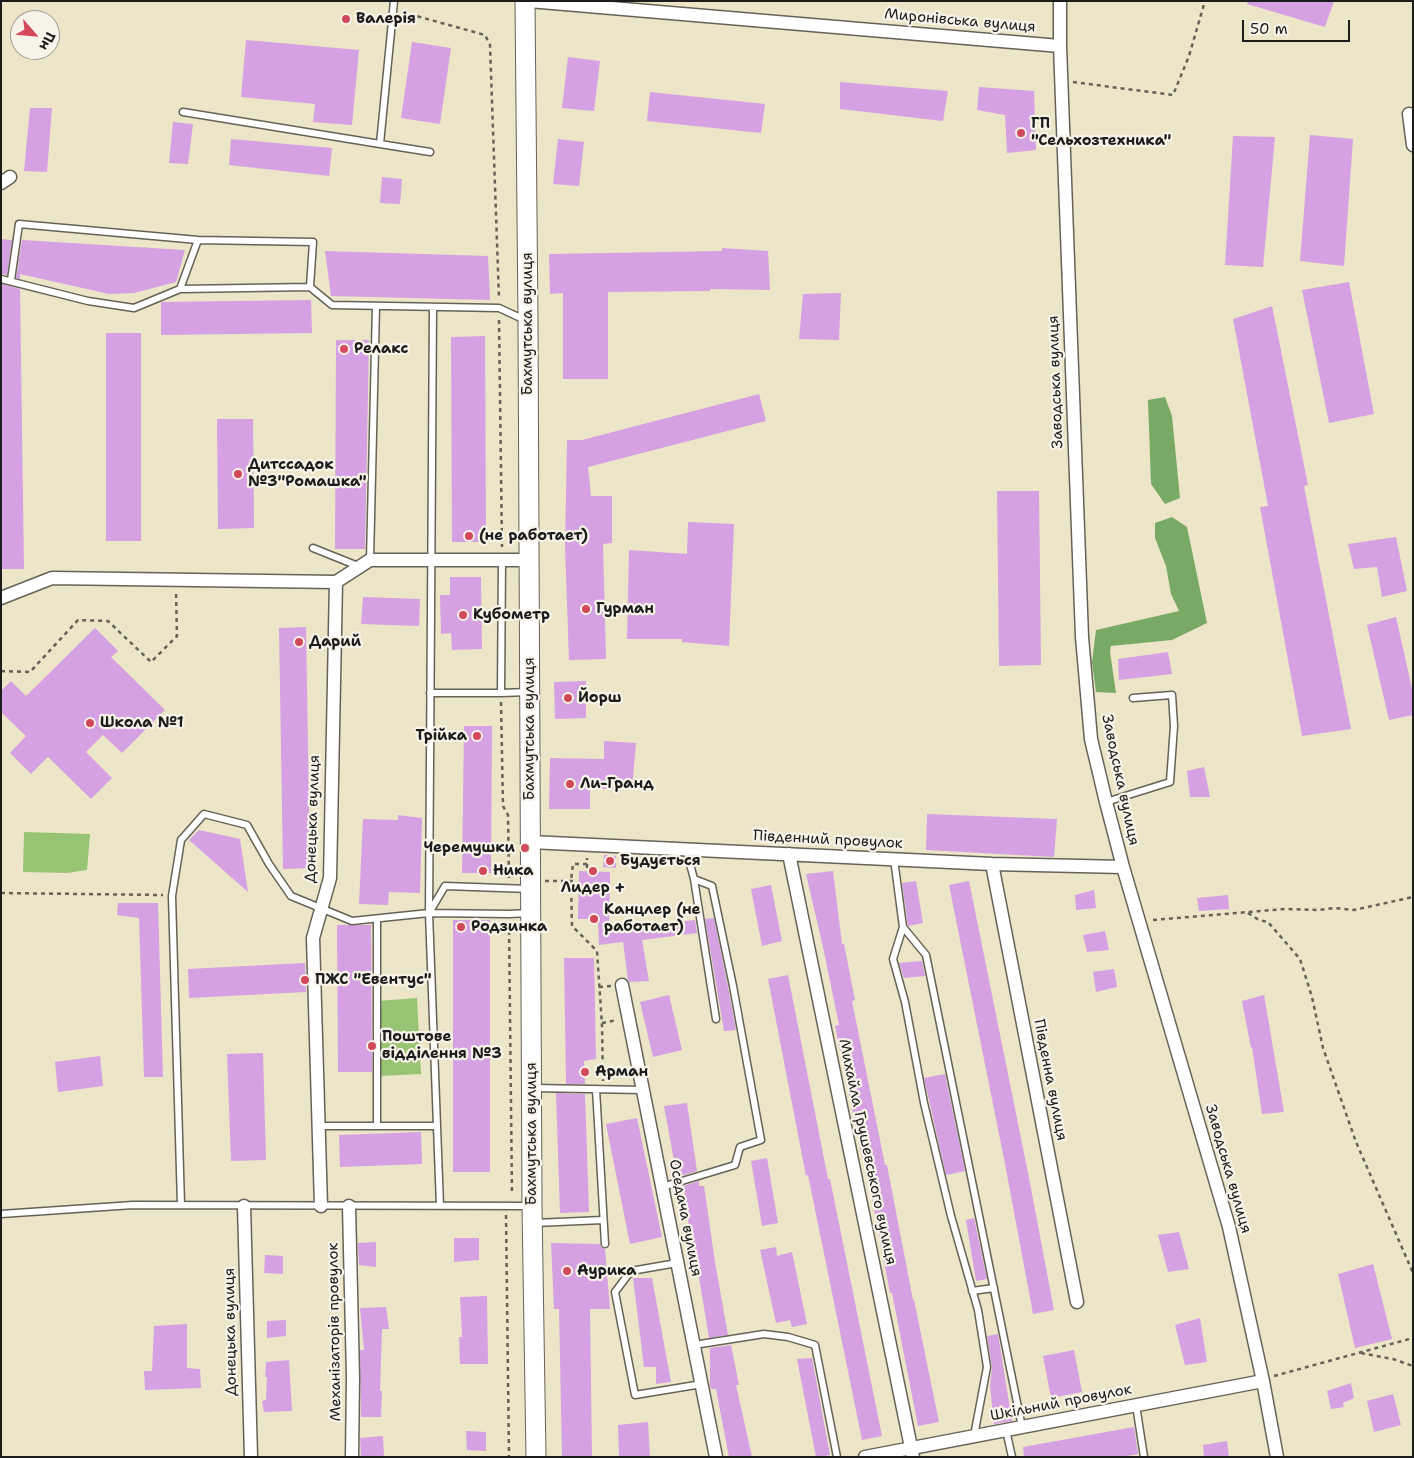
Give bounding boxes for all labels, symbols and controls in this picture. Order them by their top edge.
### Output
street label: Миронівська вулиця [884,5,1036,37]
north arrow [10,10,60,60]
place label: Валерія [356,10,416,28]
scale bar [1244,10,1352,42]
marker: Валерія [340,13,352,25]
text: 50 m [1250,19,1288,39]
text: Пн [35,29,60,54]
place label: ГП "Сельхозтехника" [1031,115,1171,150]
marker: ГП "Сельхозтехника" [1015,127,1027,139]
street label: Бахмутська вулиця [519,252,537,396]
street label: Заводська вулиця [1045,315,1067,449]
place label: Релакс [354,340,408,358]
marker: Релакс [338,343,350,355]
place label: Дитссадок №3"Ромашка" [248,456,367,491]
marker: Дитссадок №3"Ромашка" [232,468,244,480]
place label: (не работает) [479,527,588,545]
marker: (не работает) [463,530,475,542]
place label: Гурман [596,600,654,618]
marker: Гурман [580,603,592,615]
place label: Кубометр [473,606,550,624]
marker: Кубометр [457,609,469,621]
place label: Дарий [309,633,361,651]
marker: Дарий [293,636,305,648]
street label: Бахмутська вулиця [521,657,539,801]
place label: Йорш [578,689,622,707]
marker: Йорш [562,692,574,704]
street label: Заводська вулиця [1097,713,1143,847]
place label: Школа №1 [100,714,184,732]
marker: Школа №1 [84,717,96,729]
place label: Трійка [416,727,467,745]
marker: Трійка [471,730,483,742]
street label: Донецька вулиця [302,755,324,883]
place label: Ли-Гранд [580,775,654,793]
marker: Ли-Гранд [564,778,576,790]
street label: Південний провулок [753,827,903,853]
place label: Черемушки [423,839,515,857]
marker: Черемушки [519,842,531,854]
place label: Будується [620,852,701,870]
marker: Будується [604,855,616,867]
place label: Ника [493,862,534,880]
marker: Ника [477,865,489,877]
marker: Лидер + [587,865,599,877]
place label: Лидер + [561,879,625,897]
place label: Канцлер (не работает) [604,901,701,936]
marker: Канцлер (не работает) [588,913,600,925]
place label: Родзинка [471,918,547,936]
marker: Родзинка [455,921,467,933]
place label: ПЖС "Евентус" [315,971,431,989]
marker: ПЖС "Евентус" [299,974,311,986]
street label: Південна вулиця [1029,1018,1071,1142]
place label: Поштове відділення №3 [382,1028,502,1063]
street label: Михайла Грушевського вулиця [834,1037,900,1267]
marker: Поштове відділення №3 [366,1040,378,1052]
street label: Бахмутська вулиця [523,1062,541,1206]
place label: Арман [595,1063,648,1081]
marker: Арман [579,1066,591,1078]
street label: Заводська вулиця [1201,1102,1255,1236]
street label: Оседача вулиця [665,1158,705,1278]
street label: Механізаторів провулок [324,1242,346,1422]
place label: Аурика [577,1262,637,1280]
marker: Аурика [561,1265,573,1277]
street label: Донецька вулиця [221,1268,241,1396]
street label: Шкільний провулок [989,1380,1133,1426]

